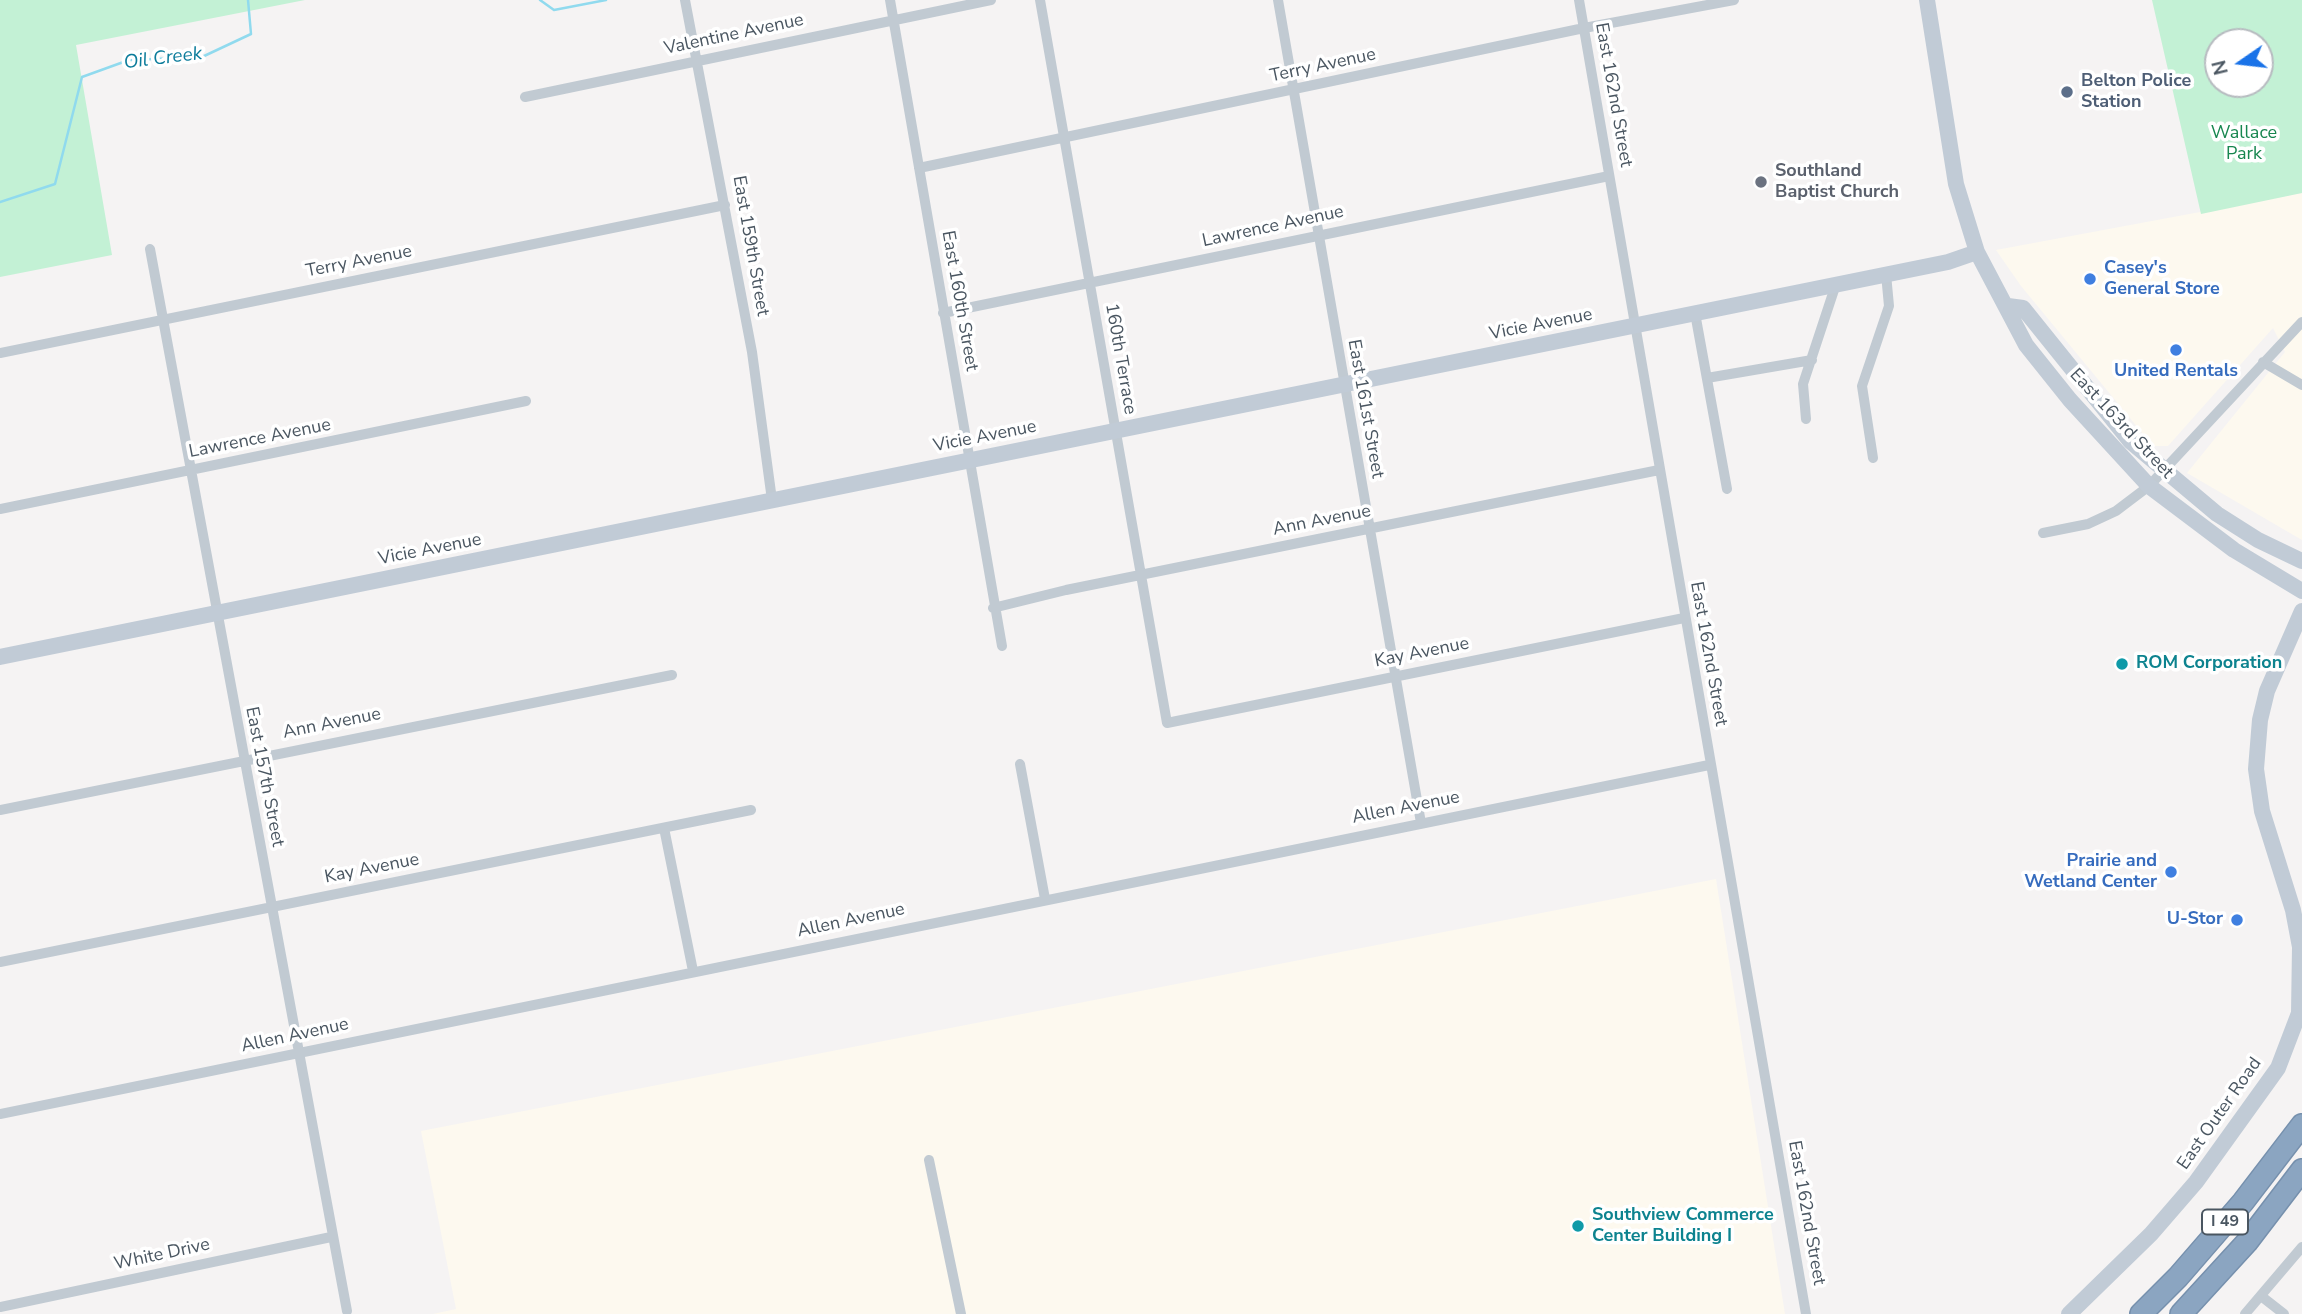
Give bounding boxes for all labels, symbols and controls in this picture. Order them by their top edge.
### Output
street label: Valentine Avenue [662,10,806,60]
street label: East 162nd Street [1590,21,1636,169]
north arrow [2204,28,2274,98]
water label: Oil Creek [123,43,203,75]
street label: Terry Avenue [1268,44,1378,88]
text: N [2206,58,2235,78]
place label: Belton Police Station [2081,71,2191,114]
marker: Belton Police Station [2059,84,2075,100]
park label: Wallace Park [2211,123,2277,166]
place label: Southland Baptist Church [1775,161,1899,204]
street label: East 159th Street [727,174,773,318]
marker: Southland Baptist Church [1753,174,1769,190]
street label: Lawrence Avenue [1200,201,1346,253]
street label: East 160th Street [936,229,982,373]
street label: Terry Avenue [304,241,414,283]
place label: Casey's General Store [2104,258,2220,300]
marker: Casey's General Store [2082,271,2098,287]
street label: 160th Terrace [1100,302,1140,416]
street label: Vicie Avenue [1488,304,1594,346]
street label: East 161st Street [1342,338,1388,480]
marker: United Rentals [2168,342,2184,358]
place label: United Rentals [2114,361,2238,383]
street label: East 163rd Street [2065,365,2177,483]
street label: Lawrence Avenue [187,415,333,463]
street label: Vicie Avenue [932,416,1038,458]
street label: Ann Avenue [1271,501,1373,541]
street label: Vicie Avenue [377,529,483,571]
street label: East 162nd Street [1685,580,1731,728]
street label: Kay Avenue [1373,633,1471,673]
place label: ROM Corporation [2136,653,2282,675]
marker: ROM Corporation [2114,656,2130,672]
street label: Ann Avenue [281,704,383,744]
street label: East 157th Street [240,705,288,849]
street label: Allen Avenue [1350,787,1462,829]
street label: Kay Avenue [323,849,421,889]
place label: Prairie and Wetland Center [2024,851,2157,894]
marker: Prairie and Wetland Center [2163,864,2179,880]
street label: Allen Avenue [795,899,907,943]
place label: U-Stor [2167,909,2223,931]
marker: U-Stor [2229,912,2245,928]
street label: Allen Avenue [239,1014,351,1058]
street label: East Outer Road [2173,1054,2267,1174]
street label: East 162nd Street [1783,1139,1829,1287]
place label: Southview Commerce Center Building I [1592,1205,1774,1248]
road number: I 49 [2202,1210,2248,1234]
marker: Southview Commerce Center Building I [1570,1218,1586,1234]
street label: White Drive [112,1234,212,1276]

